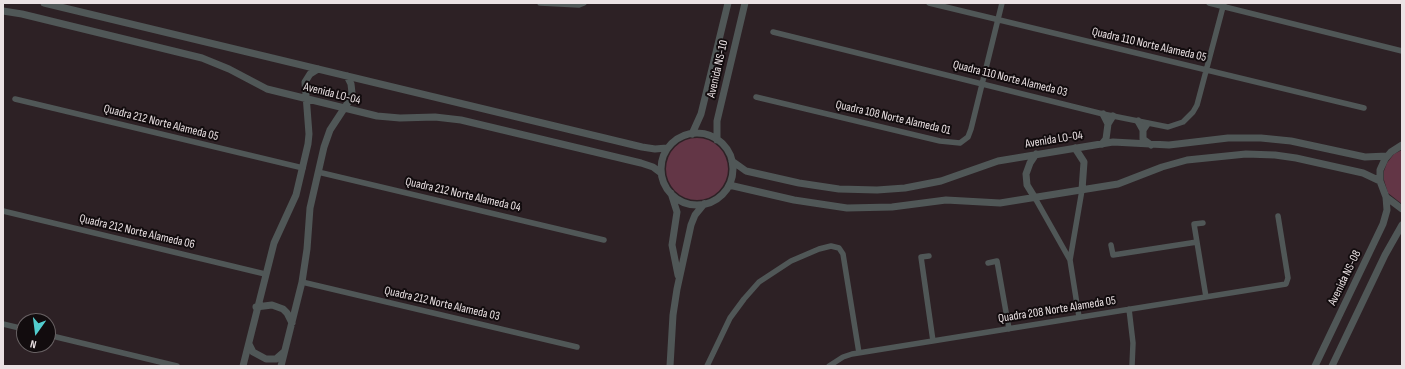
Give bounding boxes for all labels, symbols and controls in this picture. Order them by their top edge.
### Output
street label: Quadra 110 Norte Alameda 05 [1090,25,1208,65]
street label: Avenida NS-10 [704,39,732,99]
street label: Quadra 110 Norte Alameda 03 [951,58,1069,100]
street label: Avenida LO-04 [302,80,362,108]
street label: Quadra 108 Norte Alameda 01 [834,98,952,138]
street label: Quadra 212 Norte Alameda 05 [102,102,220,144]
street label: Avenida LO-04 [1024,128,1084,152]
street label: Quadra 212 Norte Alameda 04 [404,175,522,215]
street label: Quadra 212 Norte Alameda 06 [78,212,196,252]
street label: Avenida NS-08 [1325,248,1365,308]
street label: Quadra 212 Norte Alameda 03 [383,284,501,324]
street label: Quadra 208 Norte Alameda 05 [997,294,1117,326]
north arrow [16,313,56,353]
text: N [29,337,38,351]

